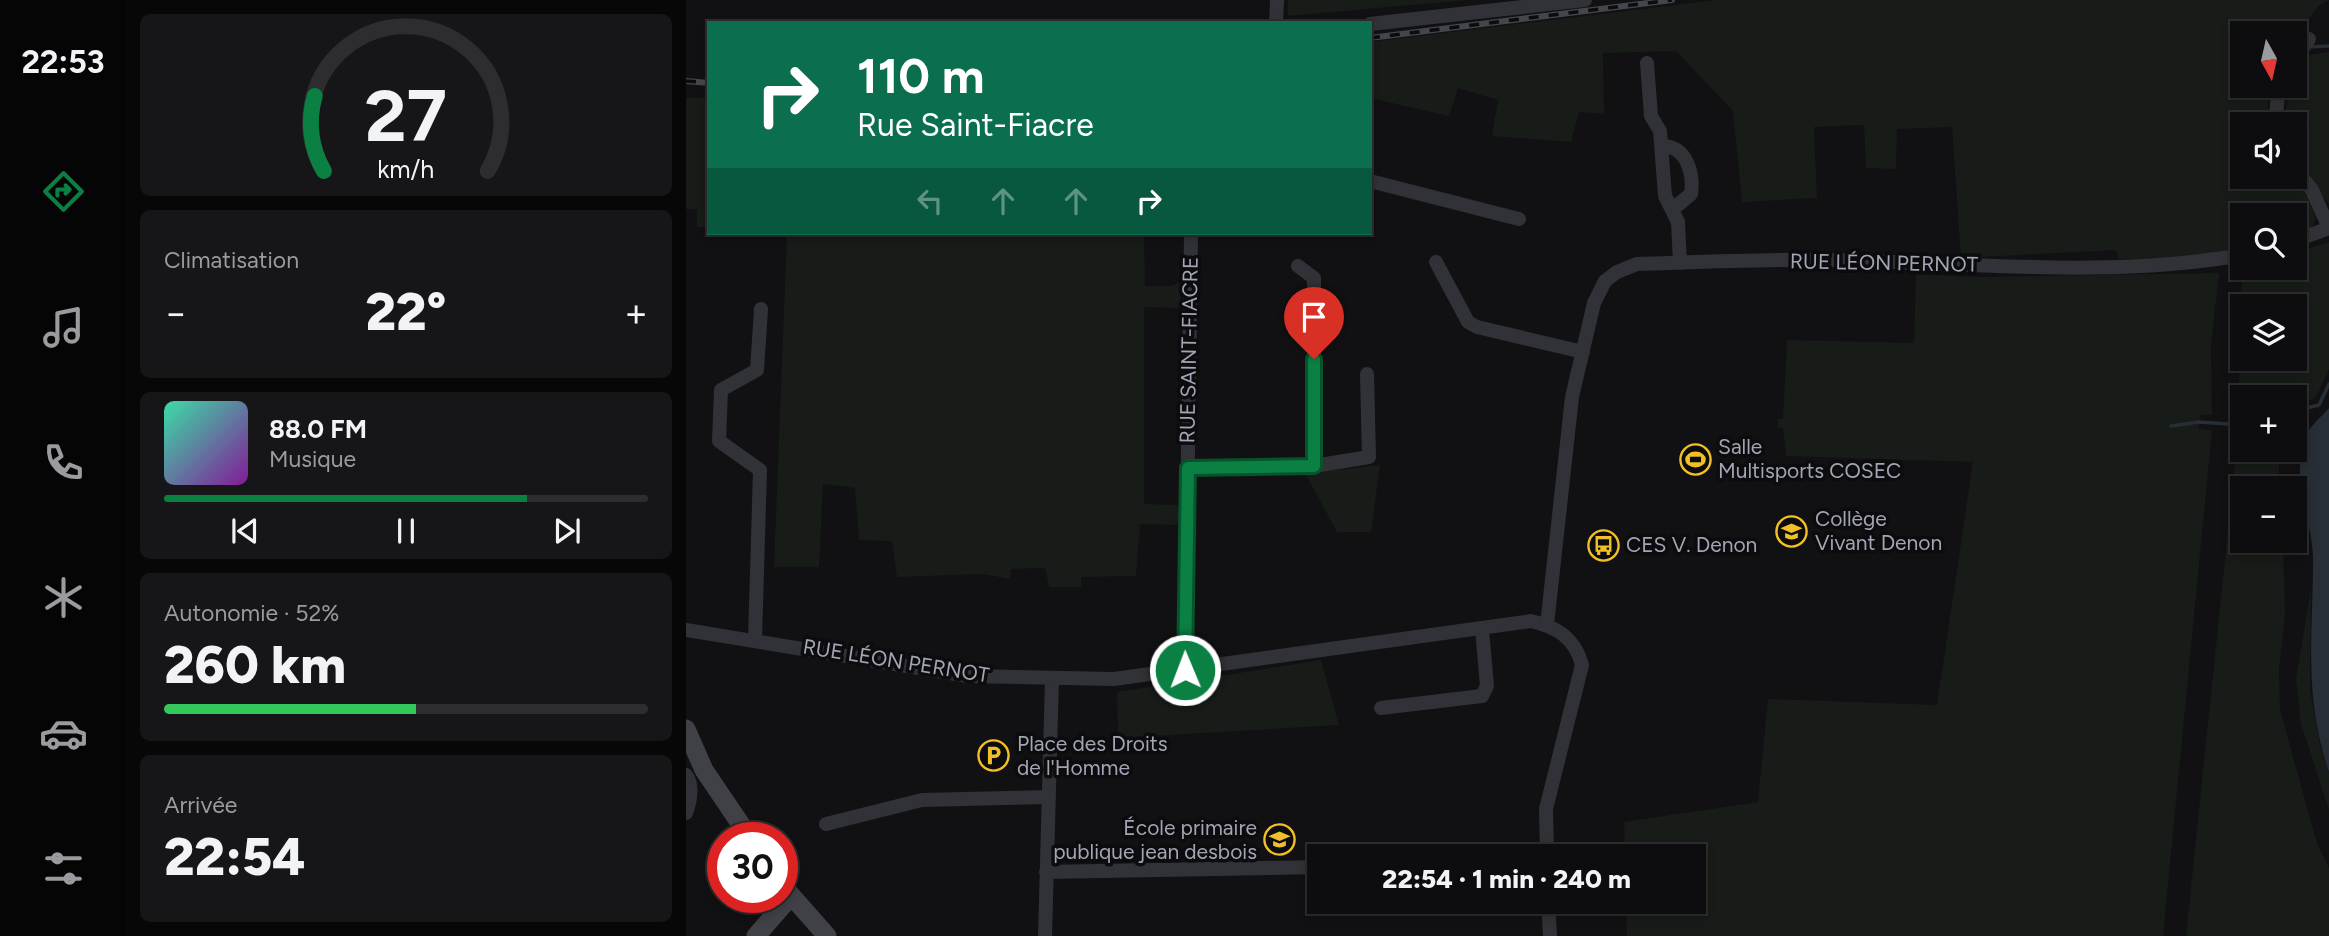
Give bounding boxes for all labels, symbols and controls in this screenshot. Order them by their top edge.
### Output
north arrow [2230,21,2306,98]
map controls [2230,21,2307,553]
text: 22:53 [21,43,105,81]
text: 110 m [857,46,985,105]
icon: right [742,49,833,140]
text: 27 [365,72,447,159]
text: Rue Saint-Fiacre [857,106,1094,144]
button: sound [2230,112,2307,189]
text: km/h [377,154,435,184]
icon: directions [39,167,88,216]
icon: left [911,182,949,220]
icon: ahead [984,182,1022,220]
icon: ahead [1057,182,1095,220]
icon: right [1130,182,1168,220]
button: search [2230,203,2307,280]
text: Climatisation [164,246,299,274]
street label: RUE LÉON PERNOT [1790,248,1979,277]
street label: RUE SAINT-FIACRE [1174,256,1203,443]
text: 22° [365,281,447,343]
pin [1284,287,1344,359]
text: − [164,290,188,336]
text: + [624,290,648,336]
button: layers [2230,294,2307,371]
icon: arrive [1295,298,1333,336]
icon: music [39,303,88,352]
button: + [2230,385,2307,462]
text: 88.0 FM [269,413,367,445]
place label: Salle Multisports COSEC [1718,434,1901,483]
icon: phone [39,438,88,487]
sports icon: Salle Multisports COSEC [1678,442,1712,476]
text: Musique [269,445,356,473]
button: − [2230,476,2307,553]
place label: Collège Vivant Denon [1815,506,1942,555]
icon: previous [226,512,264,550]
icon: pause [387,512,425,550]
icon: next [548,512,586,550]
school or university icon: Collège Vivant Denon [1775,514,1809,548]
bus stop icon: CES V. Denon [1586,528,1620,562]
place label: CES V. Denon [1626,532,1757,557]
icon: climate [39,573,88,622]
text: Autonomie · 52% [164,599,339,627]
street label: RUE LÉON PERNOT [801,633,991,688]
position arrow [1148,633,1222,707]
text: 260 km [164,634,346,696]
icon: car [39,709,88,758]
place label: Place des Droits de l'Homme [1017,731,1168,780]
parking icon: Place des Droits de l'Homme [977,739,1011,773]
text: Arrivée [164,791,237,819]
place label: École primaire publique jean desbois [1053,815,1257,864]
speed limit sign: 30 [707,822,798,913]
school or university icon: École primaire publique jean desbois [1263,823,1297,857]
text: 22:54 [164,826,306,888]
icon: filters [39,844,88,893]
text: 22:54 · 1 min · 240 m [1382,863,1631,895]

